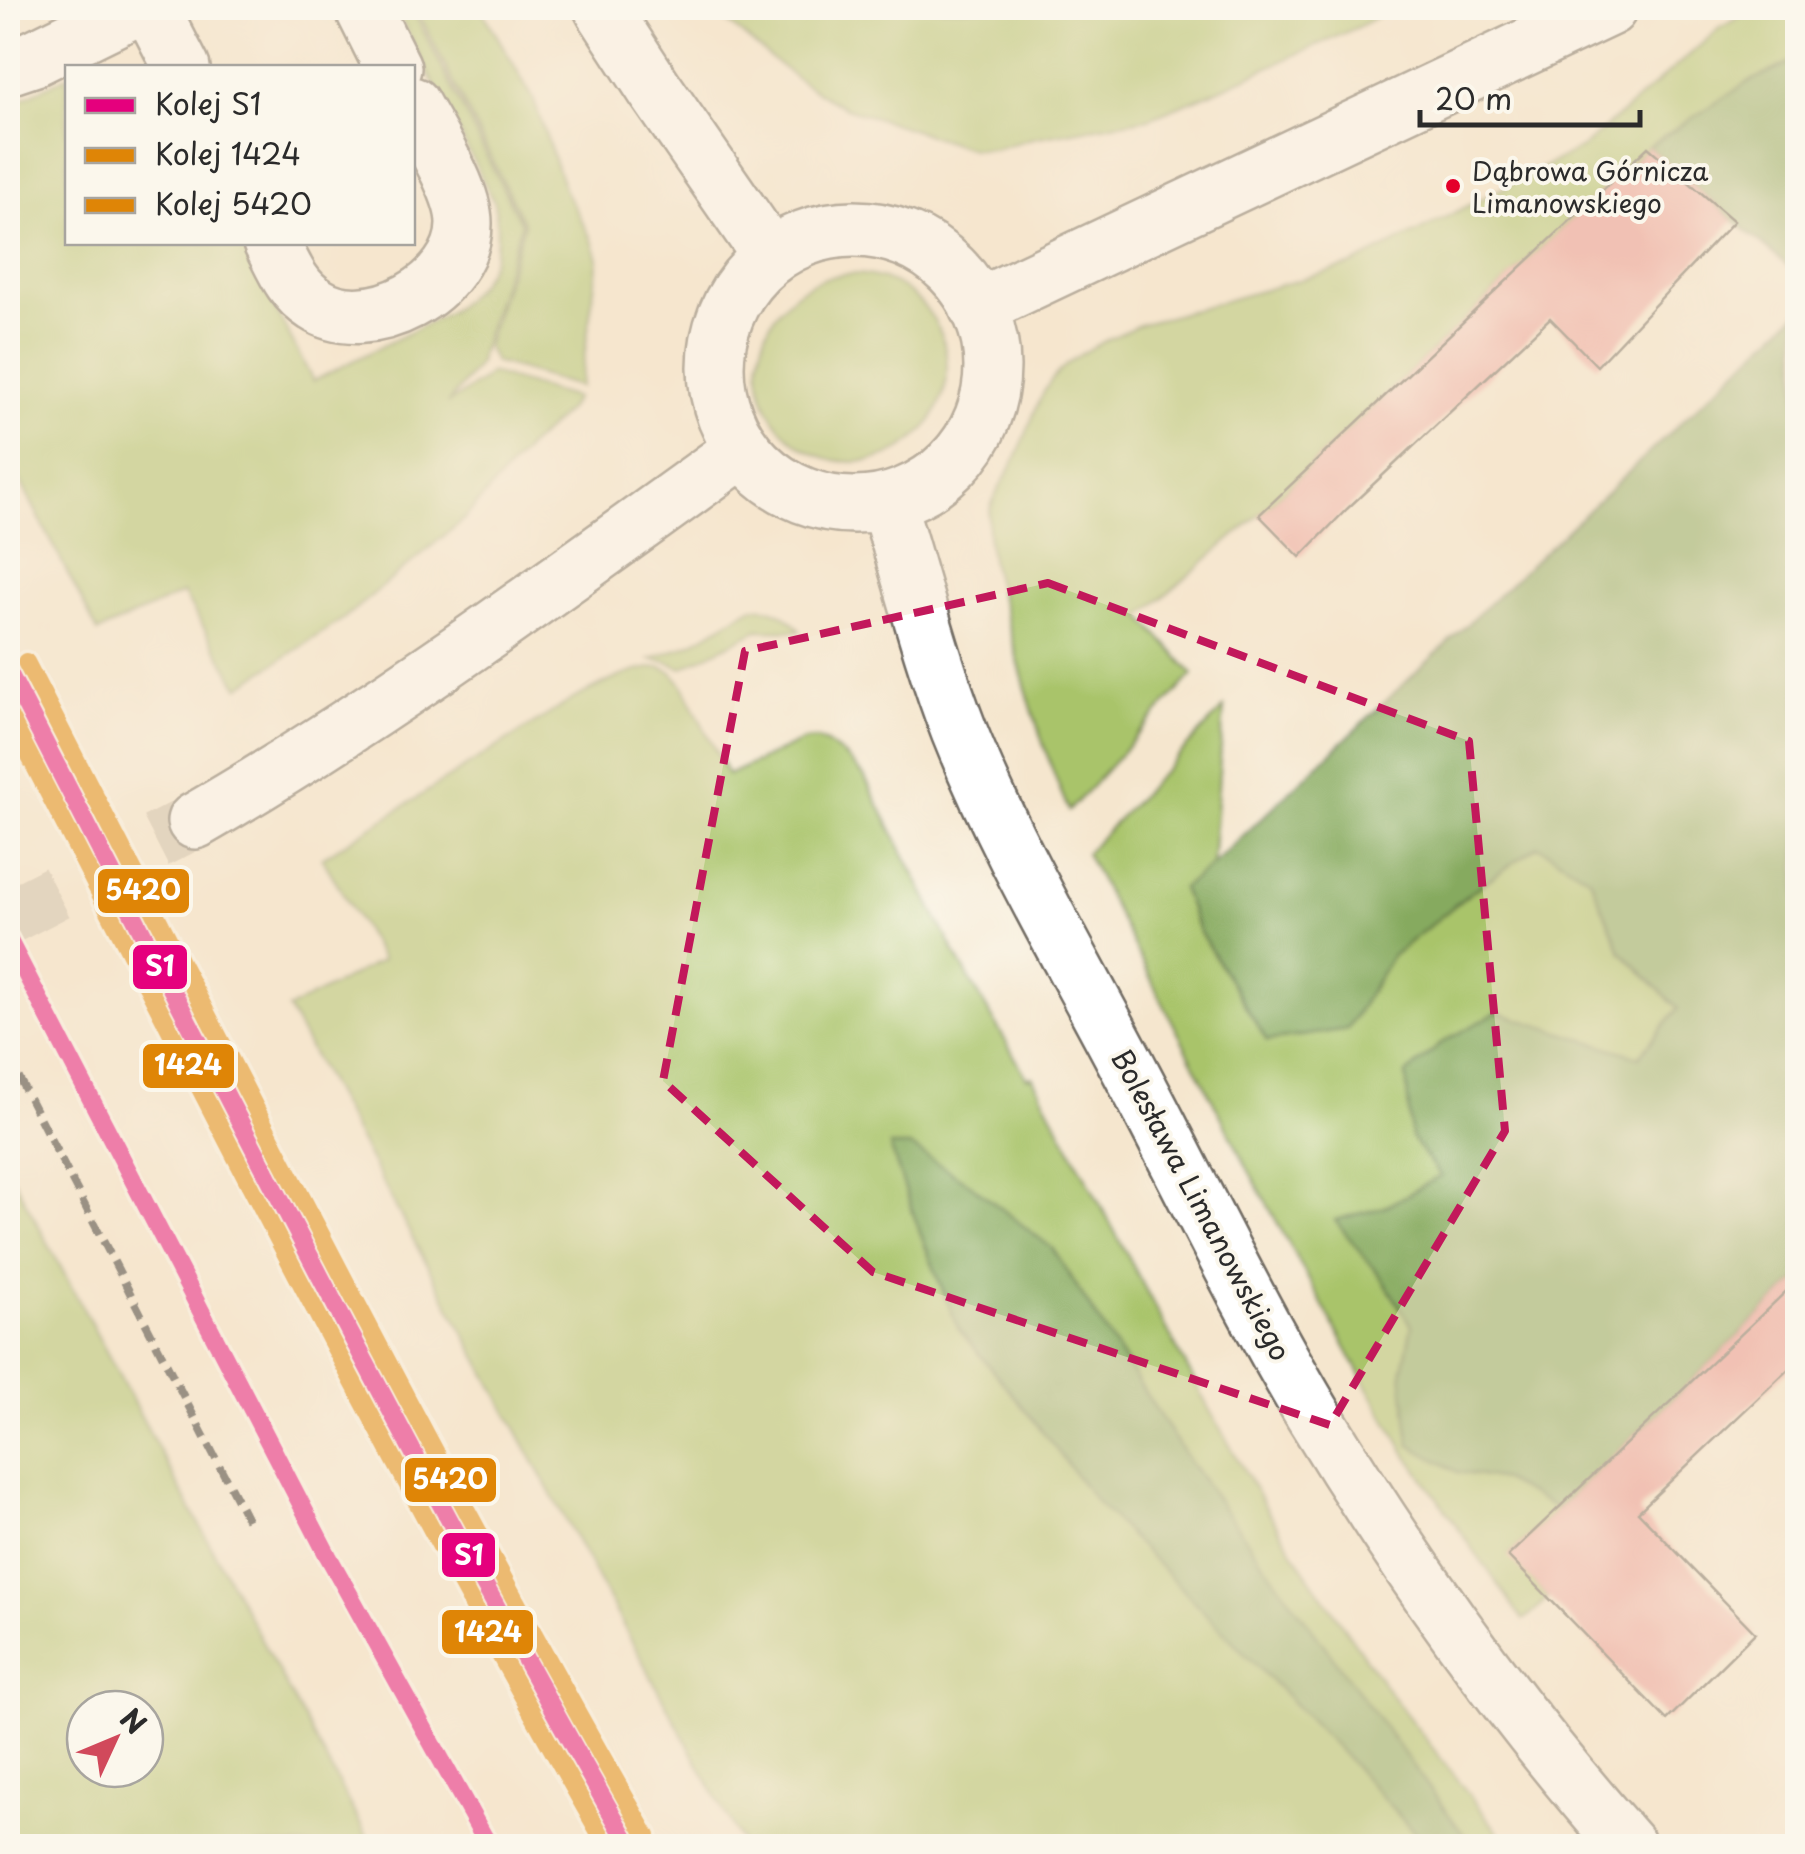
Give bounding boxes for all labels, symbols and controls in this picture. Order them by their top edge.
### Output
legend [65,65,415,245]
scale bar [1420,65,1640,127]
text: 20 m [1435,75,1512,120]
text: Kolej S1 [155,80,262,125]
text: Kolej 1424 [155,130,301,175]
place label: Dąbrowa Górnicza Limanowskiego [1472,151,1709,222]
marker: Dąbrowa Górnicza Limanowskiego [1443,176,1463,196]
text: Kolej 5420 [155,180,312,225]
line badge: 5420 [96,867,191,915]
text: 5420 [105,867,181,910]
line badge: S1 [131,943,189,991]
text: S1 [145,943,175,986]
street label: Bolesława Limanowskiego [1102,1041,1303,1368]
line badge: 1424 [141,1042,236,1090]
text: 1424 [154,1042,222,1085]
line badge: 5420 [403,1456,498,1504]
text: 5420 [412,1456,488,1499]
line badge: S1 [440,1531,497,1579]
text: S1 [454,1532,484,1575]
line badge: 1424 [440,1608,535,1656]
text: 1424 [454,1609,522,1652]
north arrow [65,1689,165,1789]
text: N [111,1698,157,1744]

